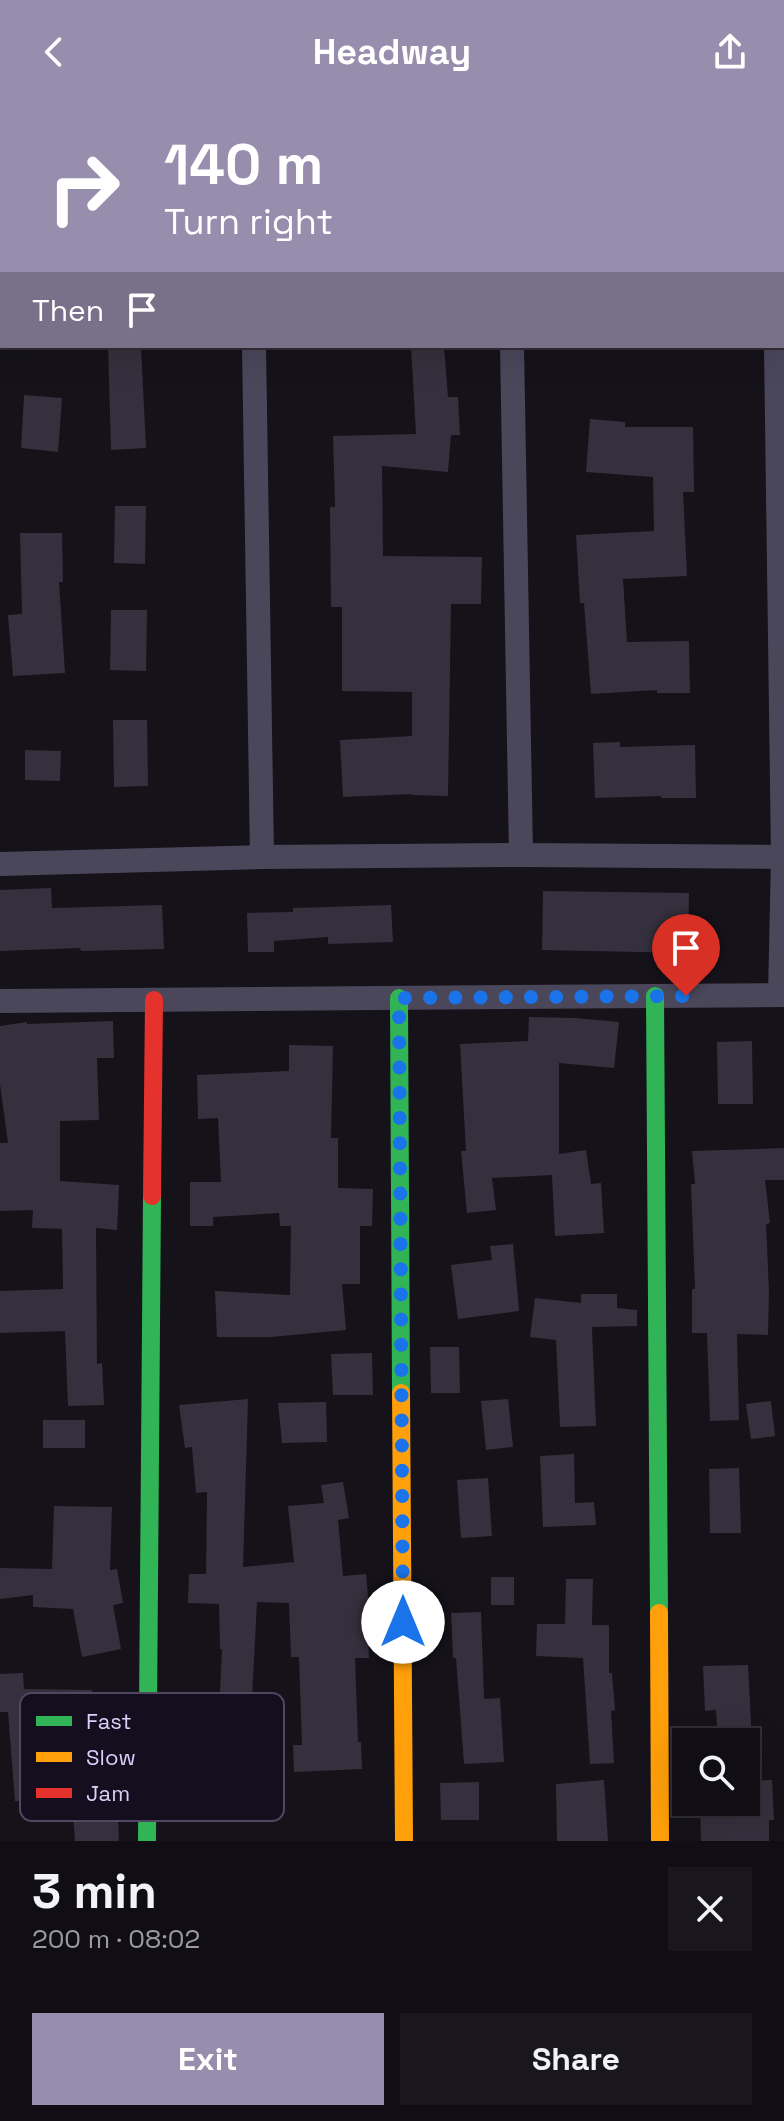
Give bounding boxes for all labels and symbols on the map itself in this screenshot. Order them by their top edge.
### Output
pin [652,914,720,996]
position arrow [361,1580,445,1664]
legend [20,1693,284,1821]
text: Fast [86,1707,132,1735]
text: Slow [86,1743,136,1771]
text: Jam [86,1779,130,1807]

